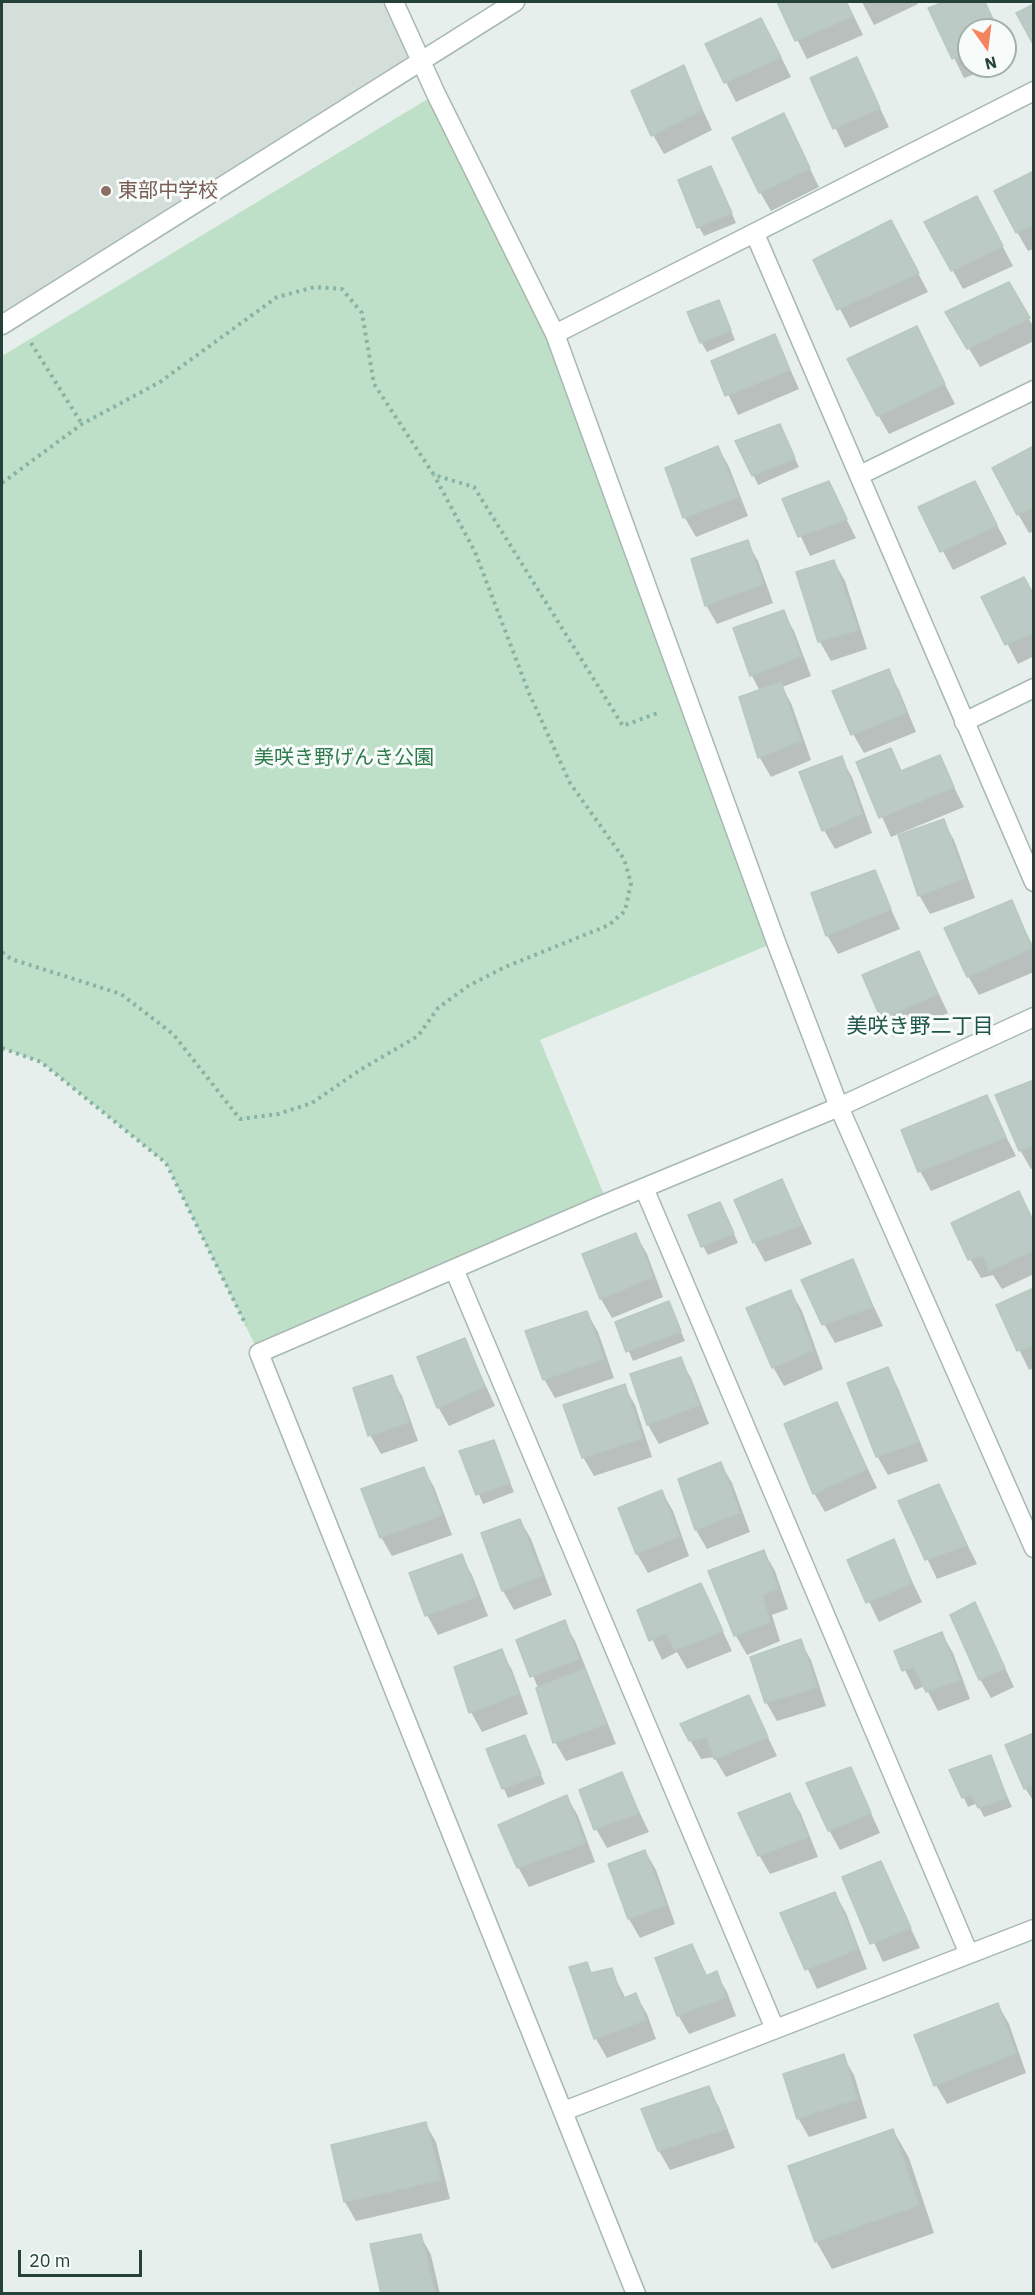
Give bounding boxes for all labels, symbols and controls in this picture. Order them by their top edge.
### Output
north arrow [957,18,1017,78]
text: N [983,52,999,75]
place label: 東部中学校 [118,179,218,203]
marker: 東部中学校 [99,184,113,198]
park label: 美咲き野げんき公園 [254,746,434,770]
district label: 美咲き野二丁目 [847,1014,993,1040]
scale bar [21,2238,146,2276]
text: 20 m [29,2249,71,2272]

